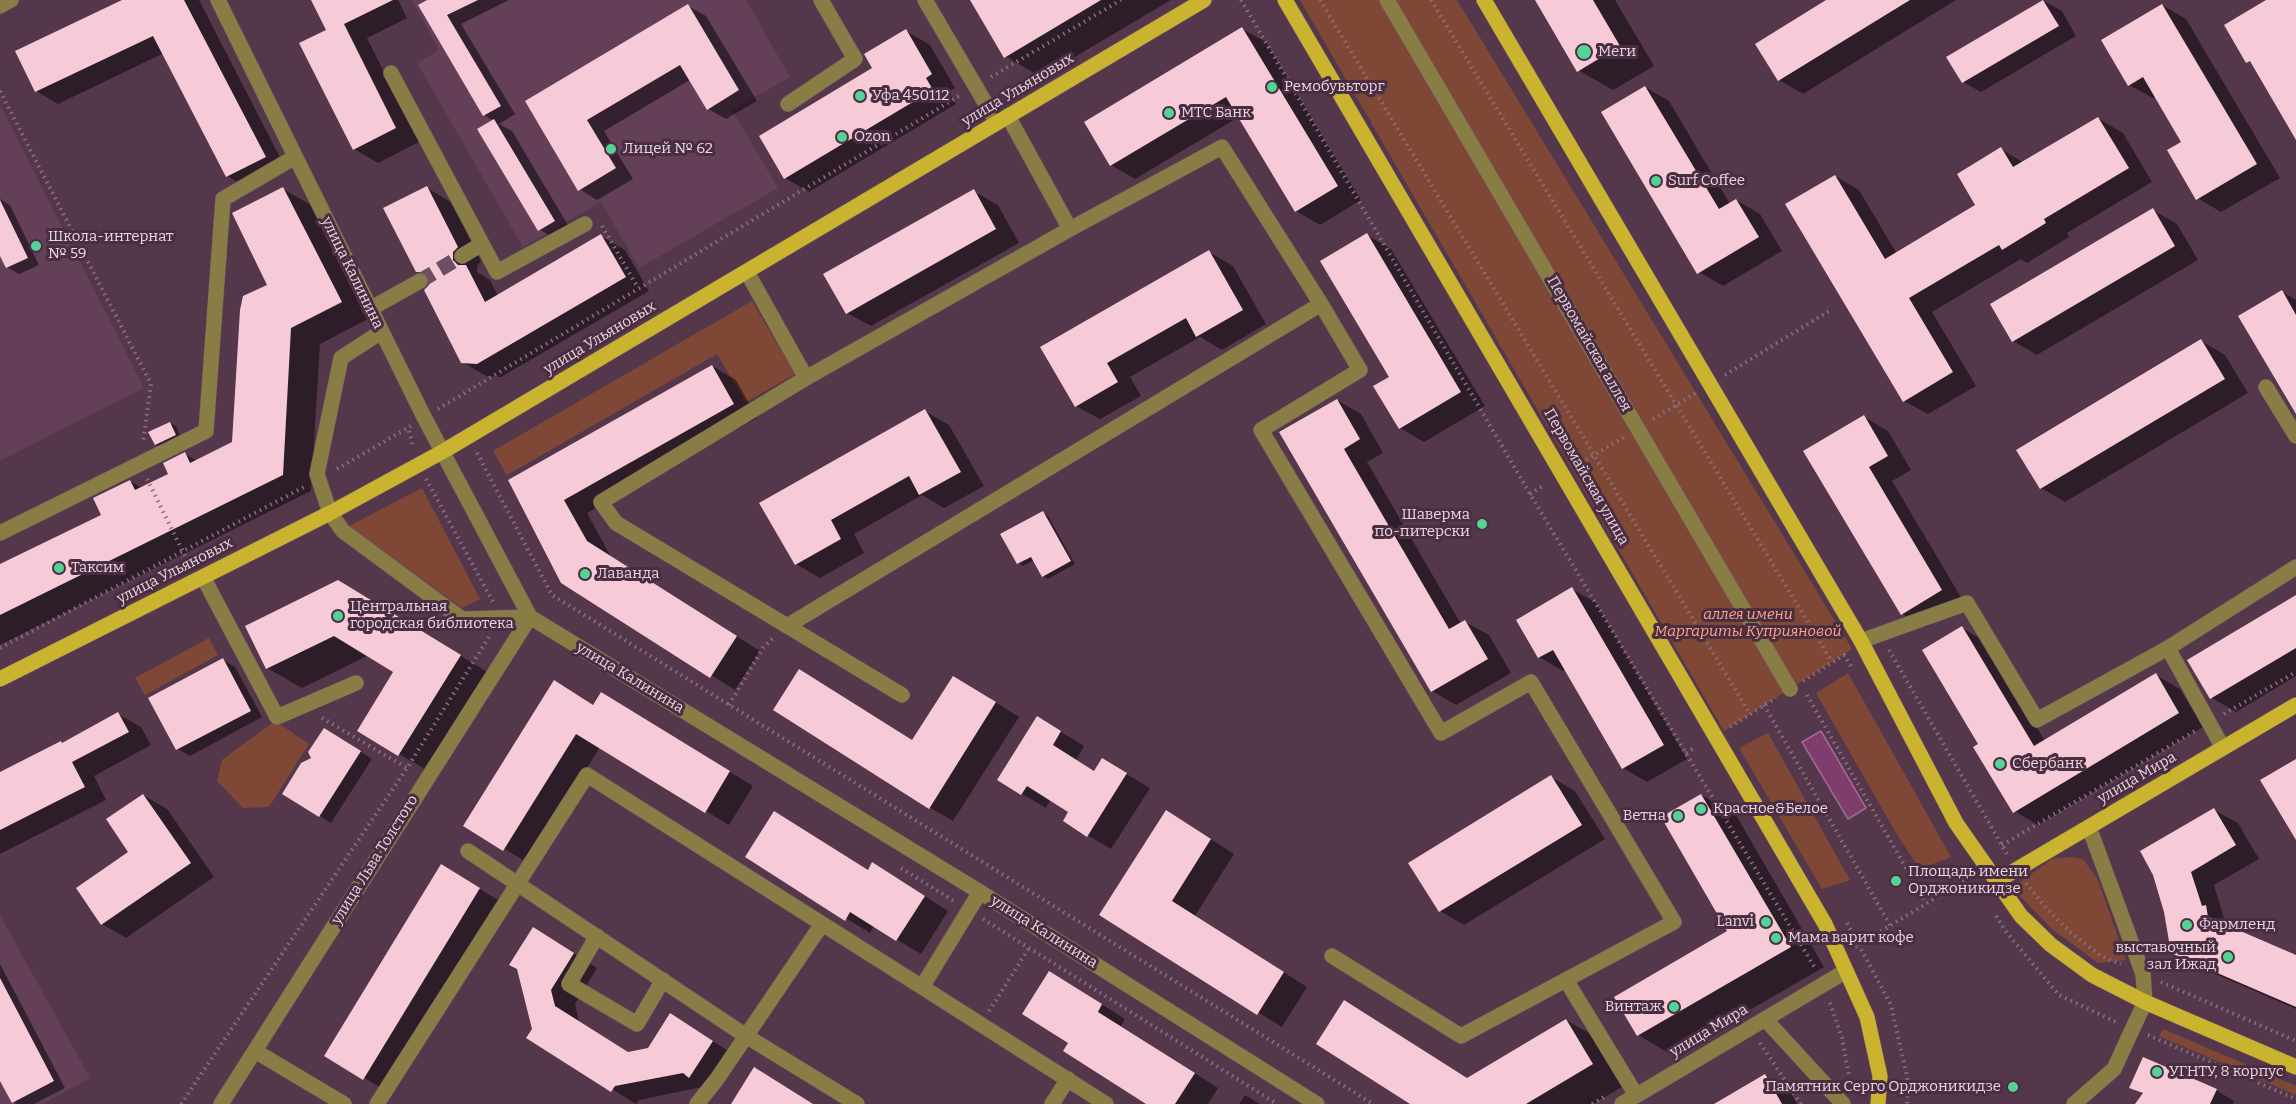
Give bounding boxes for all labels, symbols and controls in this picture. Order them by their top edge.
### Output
marker: Меги [1575,43,1593,61]
place label: Меги [1598,43,1636,61]
street label: улица Ульяновых [959,49,1077,131]
place label: Ремобувьторг [1284,78,1385,96]
marker: Ремобувьторг [1265,80,1279,94]
place label: Уфа 450112 [872,87,949,105]
marker: Уфа 450112 [853,89,867,103]
place label: МТС Банк [1181,104,1251,122]
marker: МТС Банк [1162,106,1176,120]
place label: Ozon [854,128,891,146]
marker: Ozon [835,130,849,144]
place label: Лицей № 62 [623,140,713,158]
marker: Лицей № 62 [604,142,618,156]
place label: Surf Coffee [1668,172,1745,190]
marker: Surf Coffee [1649,174,1663,188]
street label: улица Калинина [317,214,387,332]
place label: Школа-интернат № 59 [48,228,174,263]
marker: Школа-интернат № 59 [29,239,43,253]
street label: Первомайская аллея [1543,273,1635,415]
street label: улица Ульяновых [541,297,659,379]
street label: Первомайская улица [1540,406,1632,548]
place label: Шаверма по-питерски [1374,506,1470,541]
marker: Шаверма по-питерски [1475,517,1489,531]
street label: улица Ульяновых [114,534,236,608]
place label: Таксим [71,559,124,577]
marker: Таксим [52,561,66,575]
place label: Лаванда [597,565,659,583]
marker: Лаванда [578,567,592,581]
place label: Центральная городская библиотека [350,598,514,633]
park label: аллея имени Маргариты Куприяновой [1654,606,1842,641]
marker: Центральная городская библиотека [331,609,345,623]
street label: улица Калинина [573,639,687,717]
street label: улица Мира [2095,748,2179,808]
place label: Сбербанк [2012,755,2083,773]
marker: Сбербанк [1993,757,2007,771]
street label: улица Льва Толстого [328,792,422,928]
place label: Красное&Белое [1713,800,1828,818]
marker: Красное&Белое [1694,802,1708,816]
place label: Ветна [1623,807,1666,825]
marker: Ветна [1671,809,1685,823]
place label: Площадь имени Орджоникидзе [1908,863,2028,898]
marker: Площадь имени Орджоникидзе [1889,874,1903,888]
street label: улица Калинина [987,892,1101,972]
place label: Lanvi [1716,913,1754,931]
marker: Lanvi [1759,915,1773,929]
place label: Фармленд [2199,916,2275,934]
marker: Фармленд [2180,918,2194,932]
place label: Мама варит кофе [1788,929,1914,947]
marker: Мама варит кофе [1769,931,1783,945]
place label: выставочный зал Ижад [2116,939,2216,974]
marker: выставочный зал Ижад [2221,950,2235,964]
place label: Винтаж [1605,998,1662,1016]
marker: Винтаж [1667,1000,1681,1014]
street label: улица Мира [1667,1001,1751,1061]
place label: УГНТУ, 8 корпус [2169,1063,2284,1081]
marker: УГНТУ, 8 корпус [2150,1065,2164,1079]
place label: Памятник Серго Орджоникидзе [1765,1078,2001,1096]
marker: Памятник Серго Орджоникидзе [2006,1080,2020,1094]

